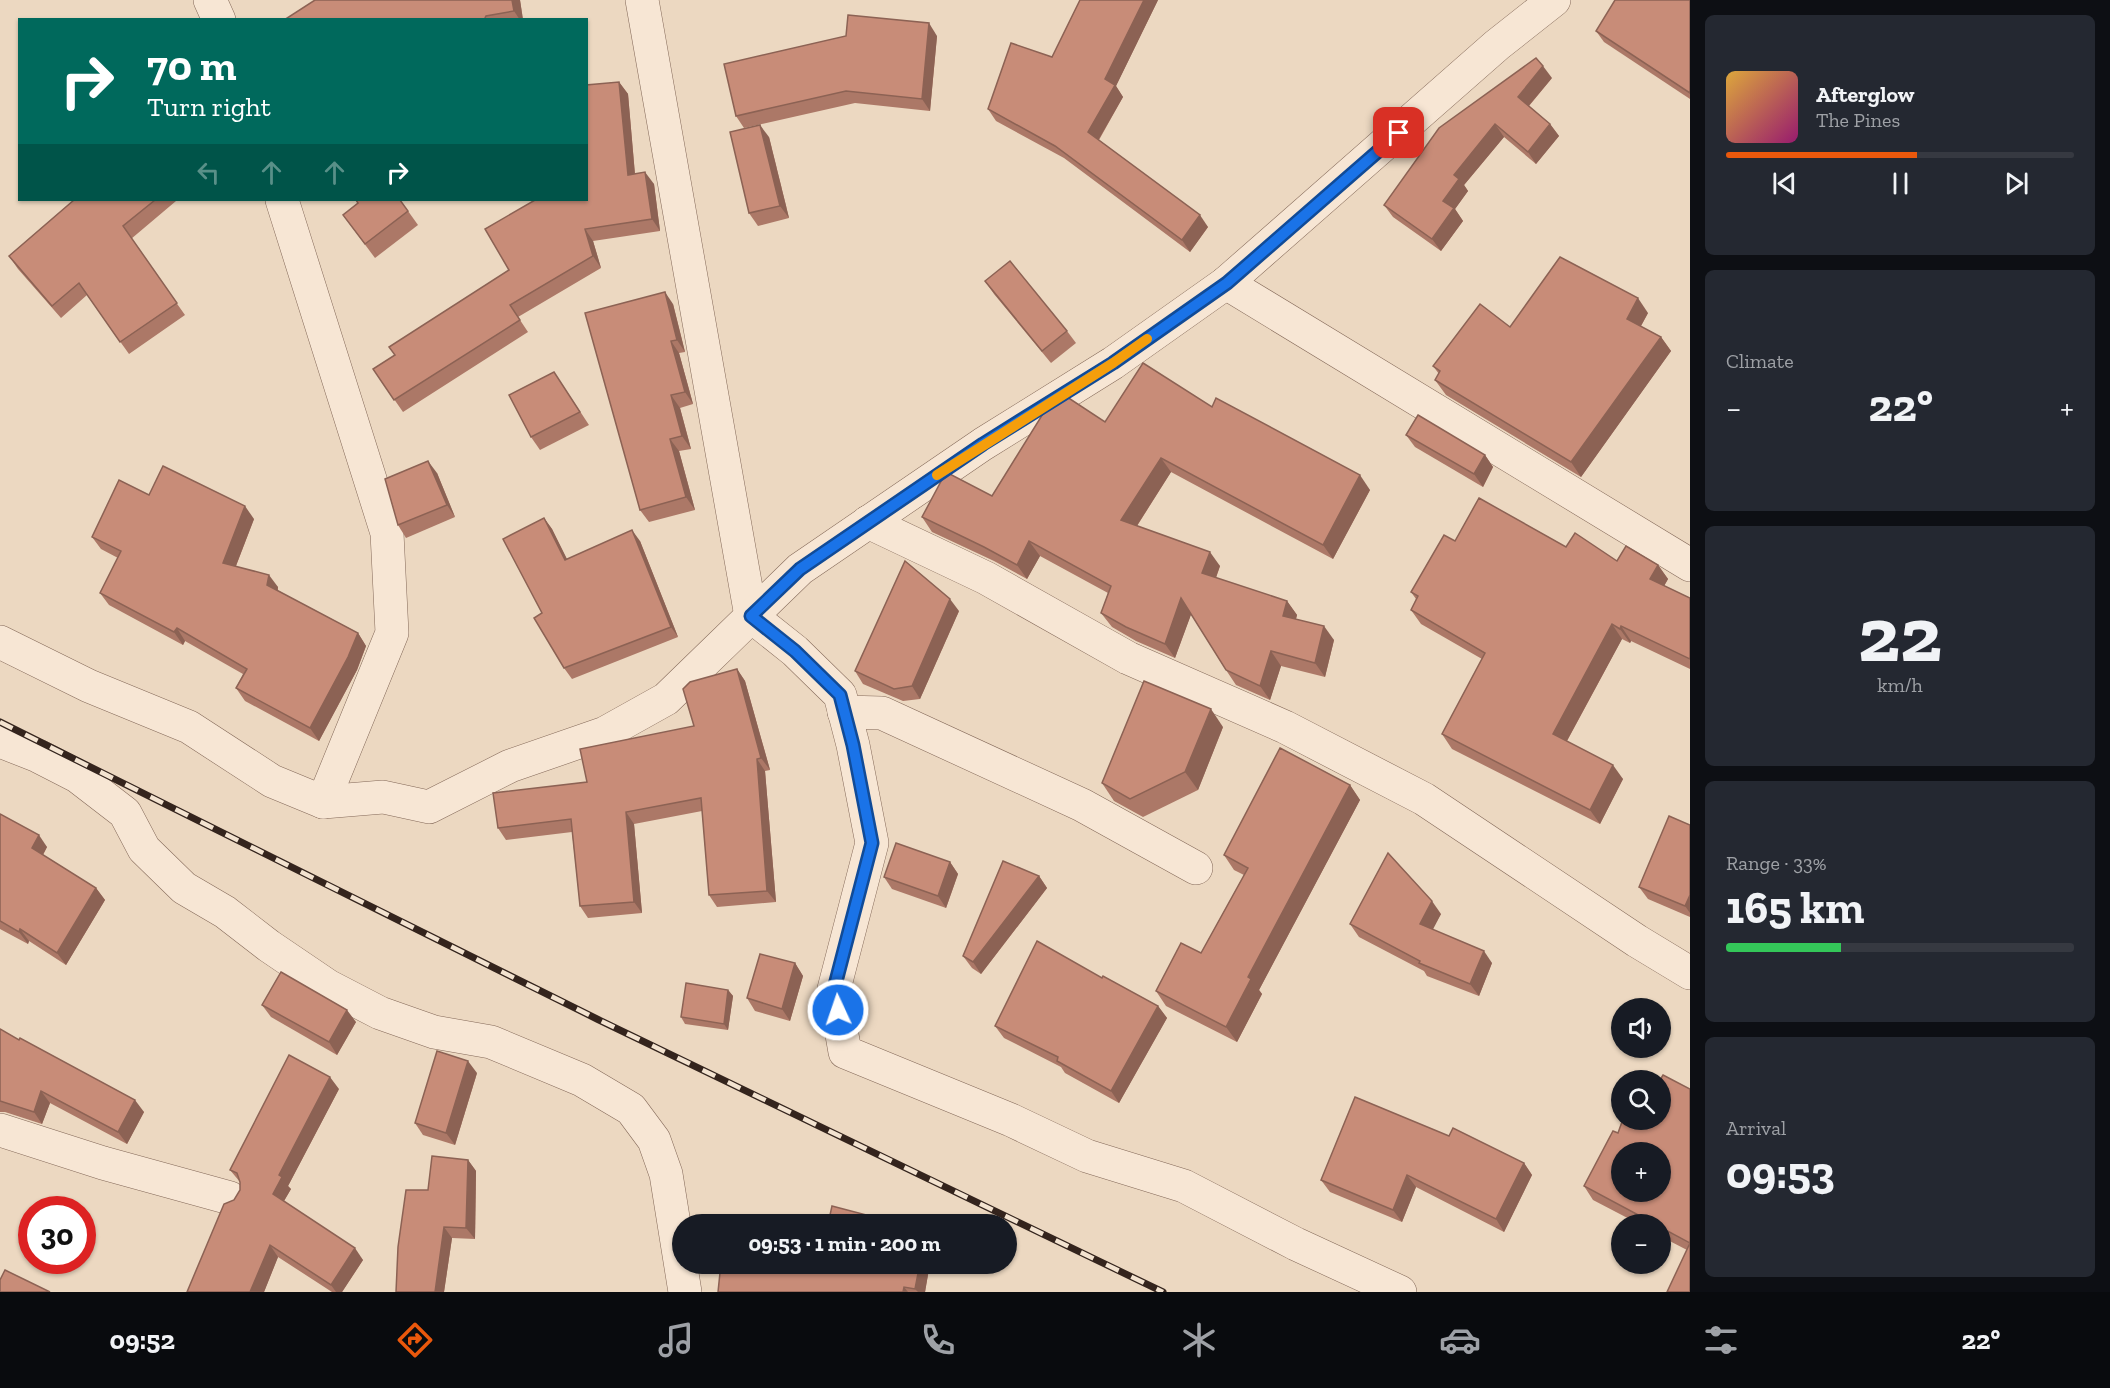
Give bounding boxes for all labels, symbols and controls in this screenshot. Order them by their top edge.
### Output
text: 70 m [147,40,237,91]
icon: right [48,42,126,120]
text: Afterglow [1816,81,1914,108]
text: Turn right [147,91,271,123]
pin [1373,107,1424,158]
text: The Pines [1816,108,1900,132]
icon: arrive [1382,116,1415,149]
icon: left [192,156,225,189]
icon: ahead [255,156,288,189]
icon: ahead [318,156,351,189]
icon: right [381,156,414,189]
icon: previous [1768,167,1801,200]
icon: pause [1884,167,1917,200]
icon: next [2000,167,2033,200]
text: Climate [1726,349,1794,373]
text: 22° [1868,379,1933,433]
text: − [1726,388,1741,427]
text: + [2060,388,2074,427]
text: 22 [1858,587,1942,681]
text: km/h [1877,673,1923,697]
text: Range · 33% [1726,851,1827,875]
text: 165 km [1726,881,1865,935]
position arrow [806,978,870,1042]
map controls [1611,998,1671,1274]
button: sound [1611,998,1671,1058]
button: search [1611,1070,1671,1130]
text: Arrival [1726,1116,1786,1140]
button: + [1611,1142,1671,1202]
text: 09:53 [1726,1146,1835,1200]
speed limit sign: 30 [18,1196,96,1274]
button: − [1611,1214,1671,1274]
text: 09:53 · 1 min · 200 m [748,1230,941,1257]
icon: directions [394,1319,436,1361]
icon: music [655,1319,697,1361]
icon: phone [917,1319,959,1361]
icon: climate [1178,1319,1220,1361]
icon: car [1439,1319,1481,1361]
icon: filters [1700,1319,1742,1361]
text: 09:52 [110,1324,175,1356]
text: 22° [1962,1324,2000,1356]

